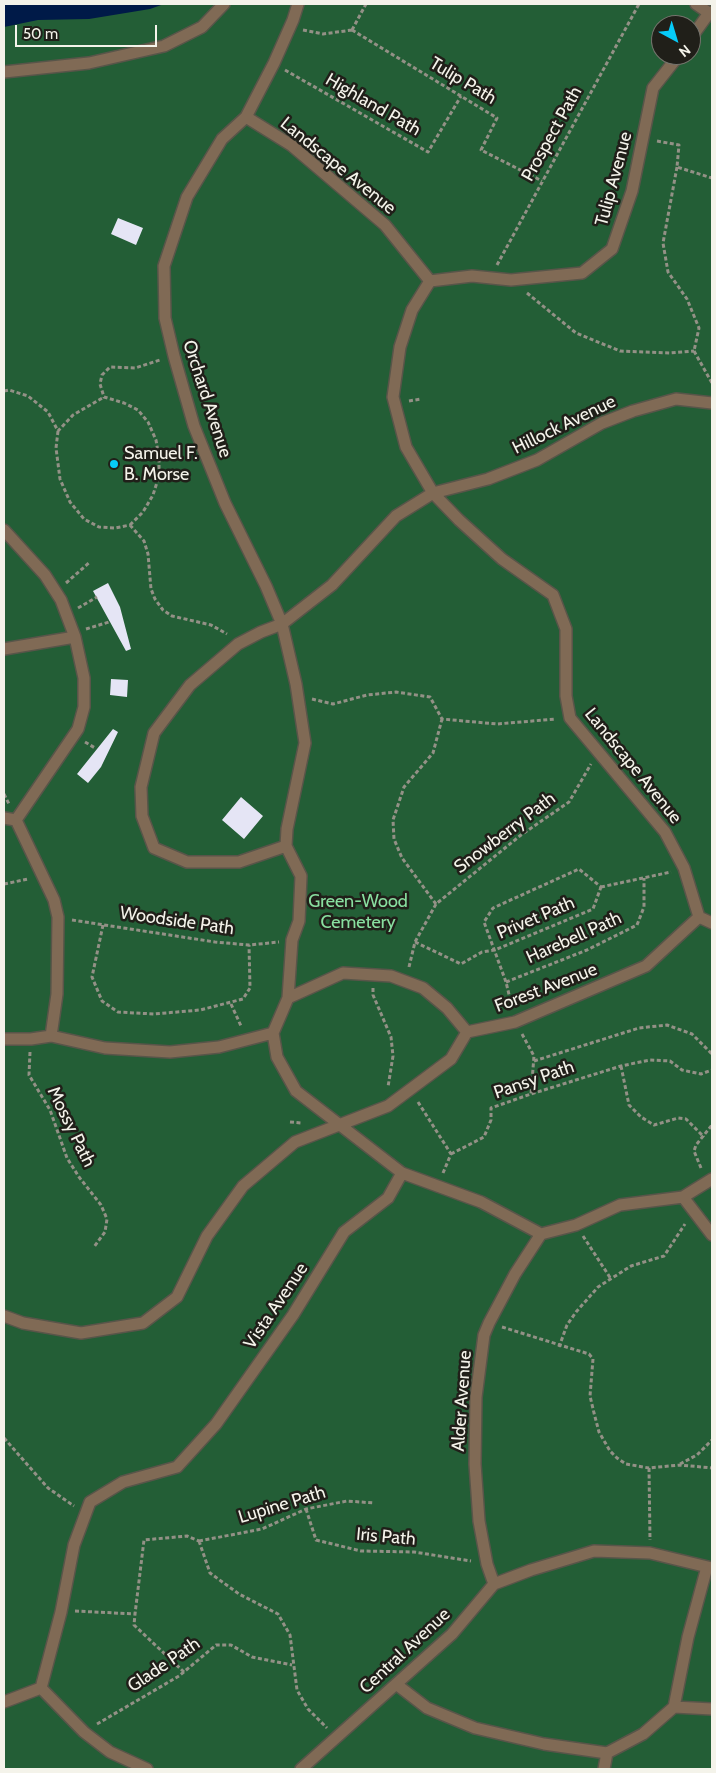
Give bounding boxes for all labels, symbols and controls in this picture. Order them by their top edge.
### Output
scale bar [18,15,160,47]
north arrow [651,15,701,65]
text: 50 m [23,25,58,43]
text: N [675,41,694,61]
street label: Tulip Path [426,53,500,109]
street label: Highland Path [322,69,424,141]
street label: Prospect Path [517,83,587,185]
street label: Landscape Avenue [276,113,400,219]
street label: Tulip Avenue [591,130,637,228]
street label: Orchard Avenue [178,337,236,461]
street label: Hillock Avenue [509,391,619,459]
place label: Samuel F. B. Morse [124,443,198,486]
marker: Samuel F. B. Morse [108,458,120,470]
street label: Landscape Avenue [580,704,686,828]
street label: Snowberry Path [450,788,560,878]
park label: Green-Wood Cemetery [308,891,408,934]
street label: Privet Path [494,892,578,944]
street label: Woodside Path [119,902,235,940]
street label: Harebell Path [523,907,625,969]
street label: Forest Avenue [492,959,600,1017]
street label: Pansy Path [491,1056,577,1104]
street label: Mossy Path [42,1083,100,1171]
street label: Vista Avenue [239,1259,313,1353]
street label: Alder Avenue [448,1350,476,1452]
street label: Lupine Path [236,1482,328,1528]
street label: Iris Path [355,1524,417,1550]
street label: Central Avenue [355,1604,455,1698]
street label: Glade Path [124,1633,204,1697]

